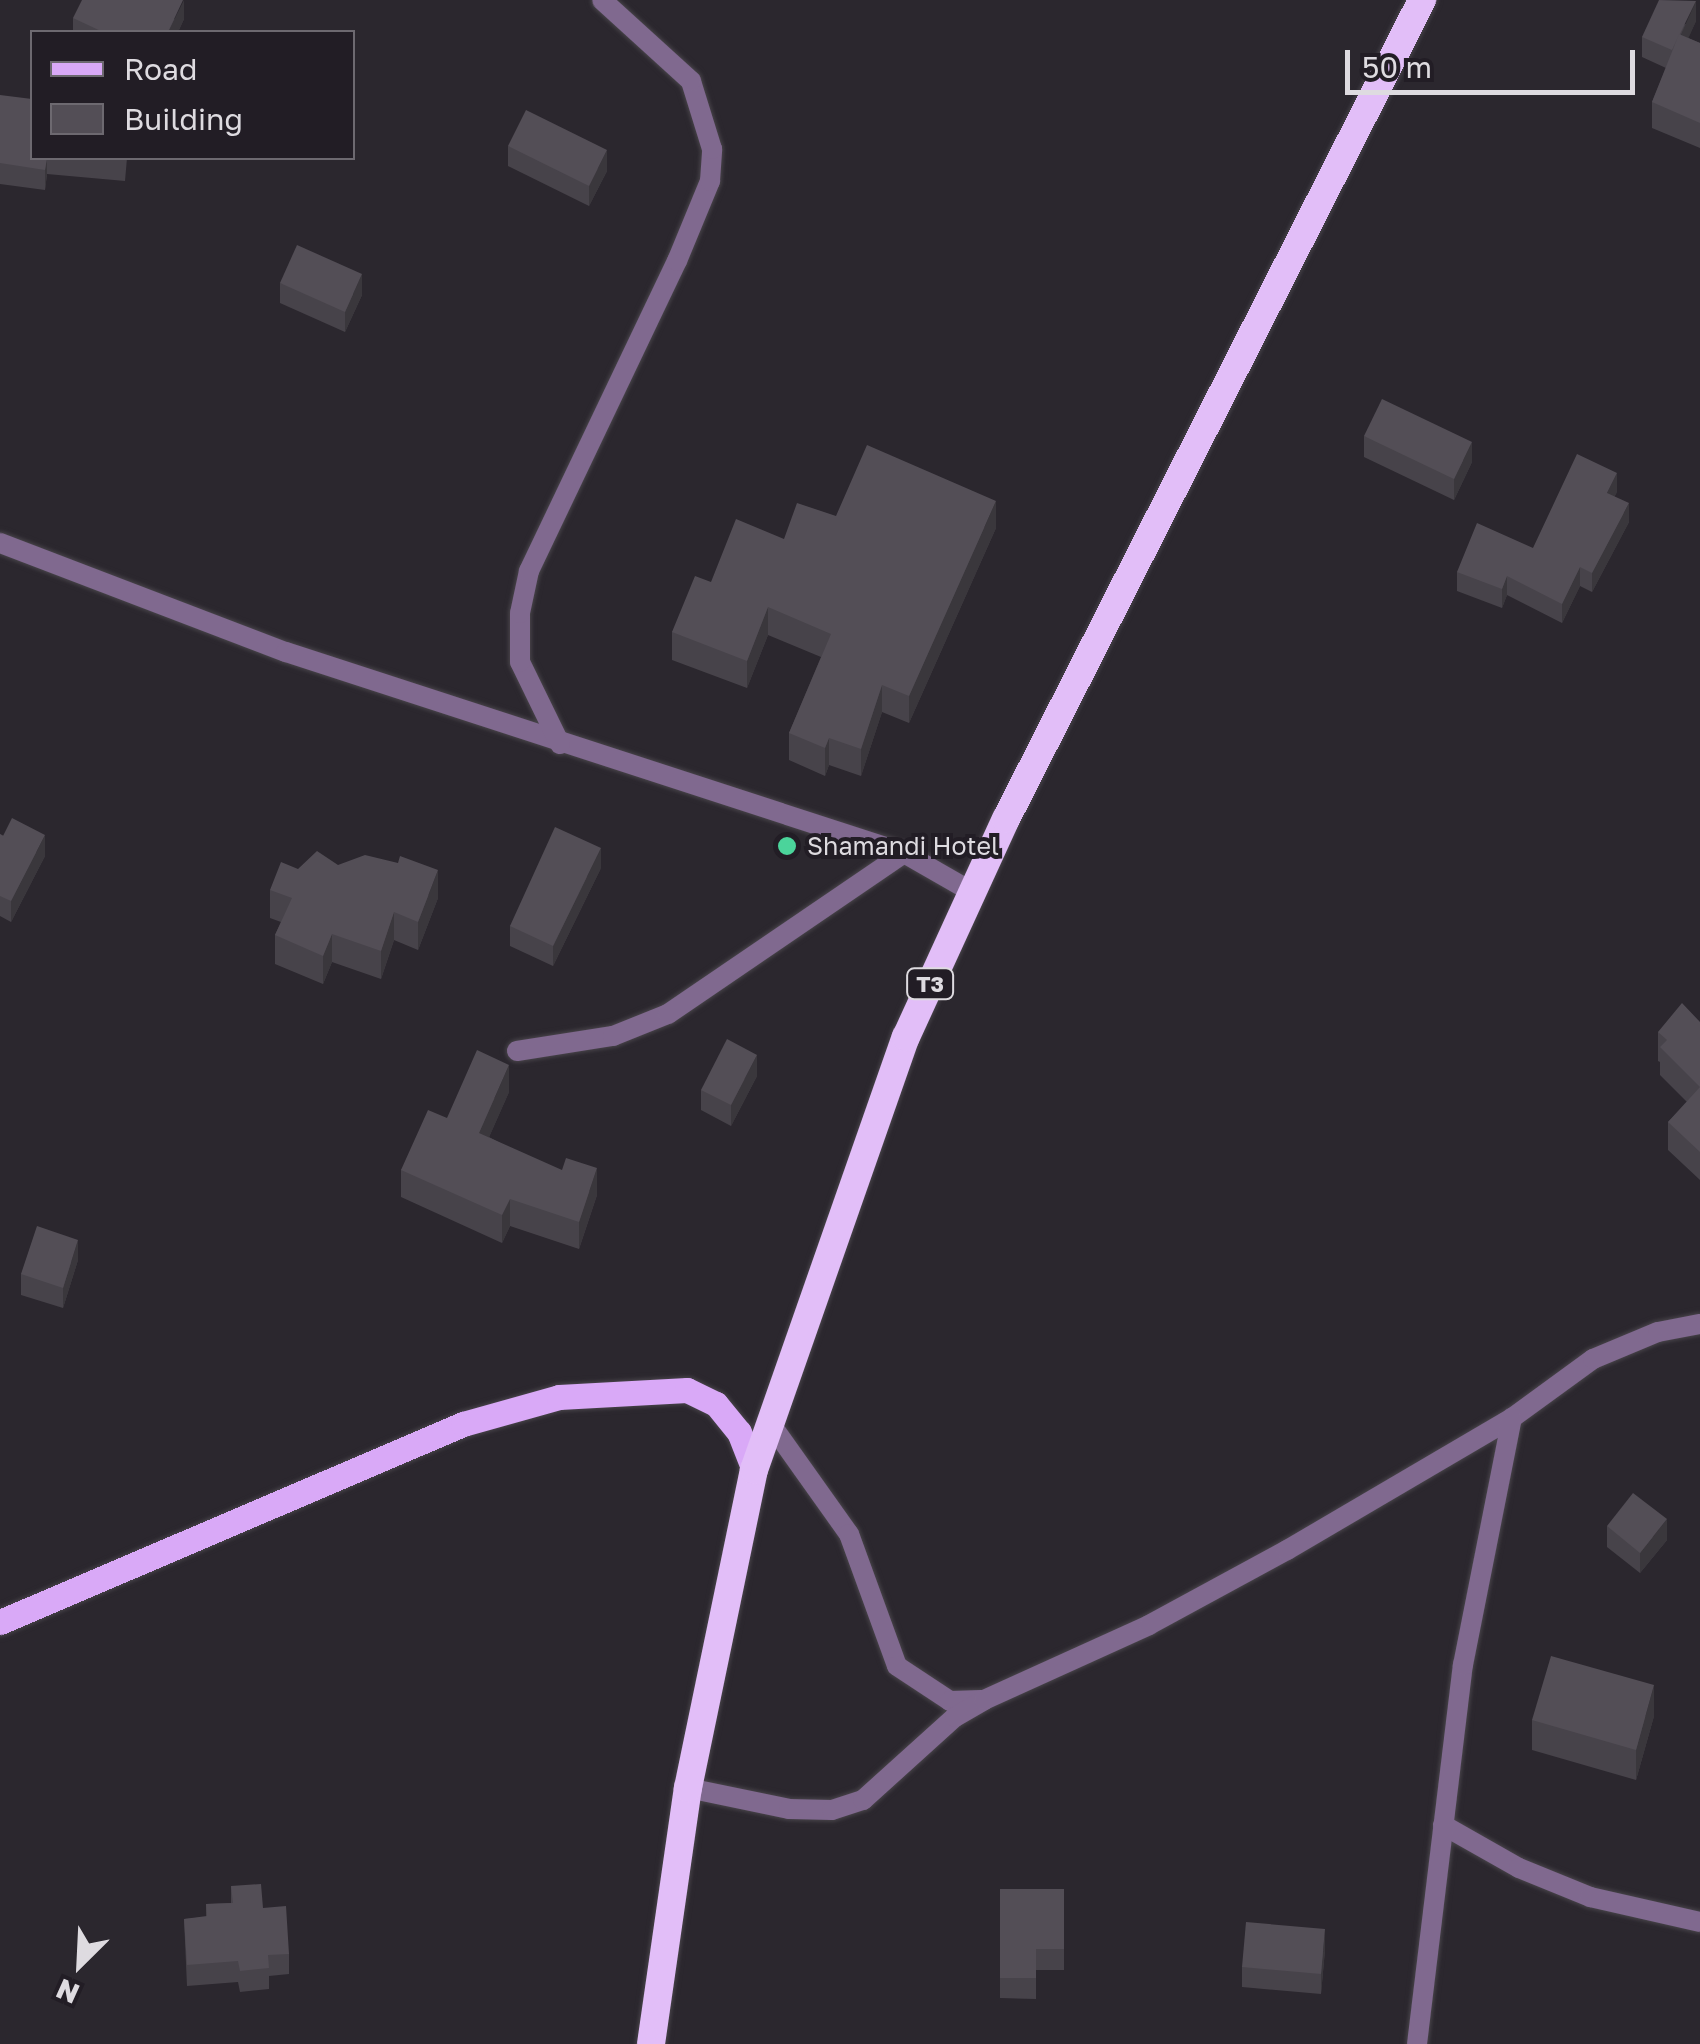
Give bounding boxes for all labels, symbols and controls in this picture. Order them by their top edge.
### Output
legend [30,30,355,160]
scale bar [1350,30,1640,92]
text: 50 m [1362,49,1432,85]
text: Road [124,51,198,87]
text: Building [124,101,243,137]
place label: Shamandi Hotel [807,831,999,861]
marker: Shamandi Hotel [776,835,798,857]
road number: T3 [905,967,955,1001]
north arrow [30,1914,130,2014]
text: N [51,1972,84,2011]

